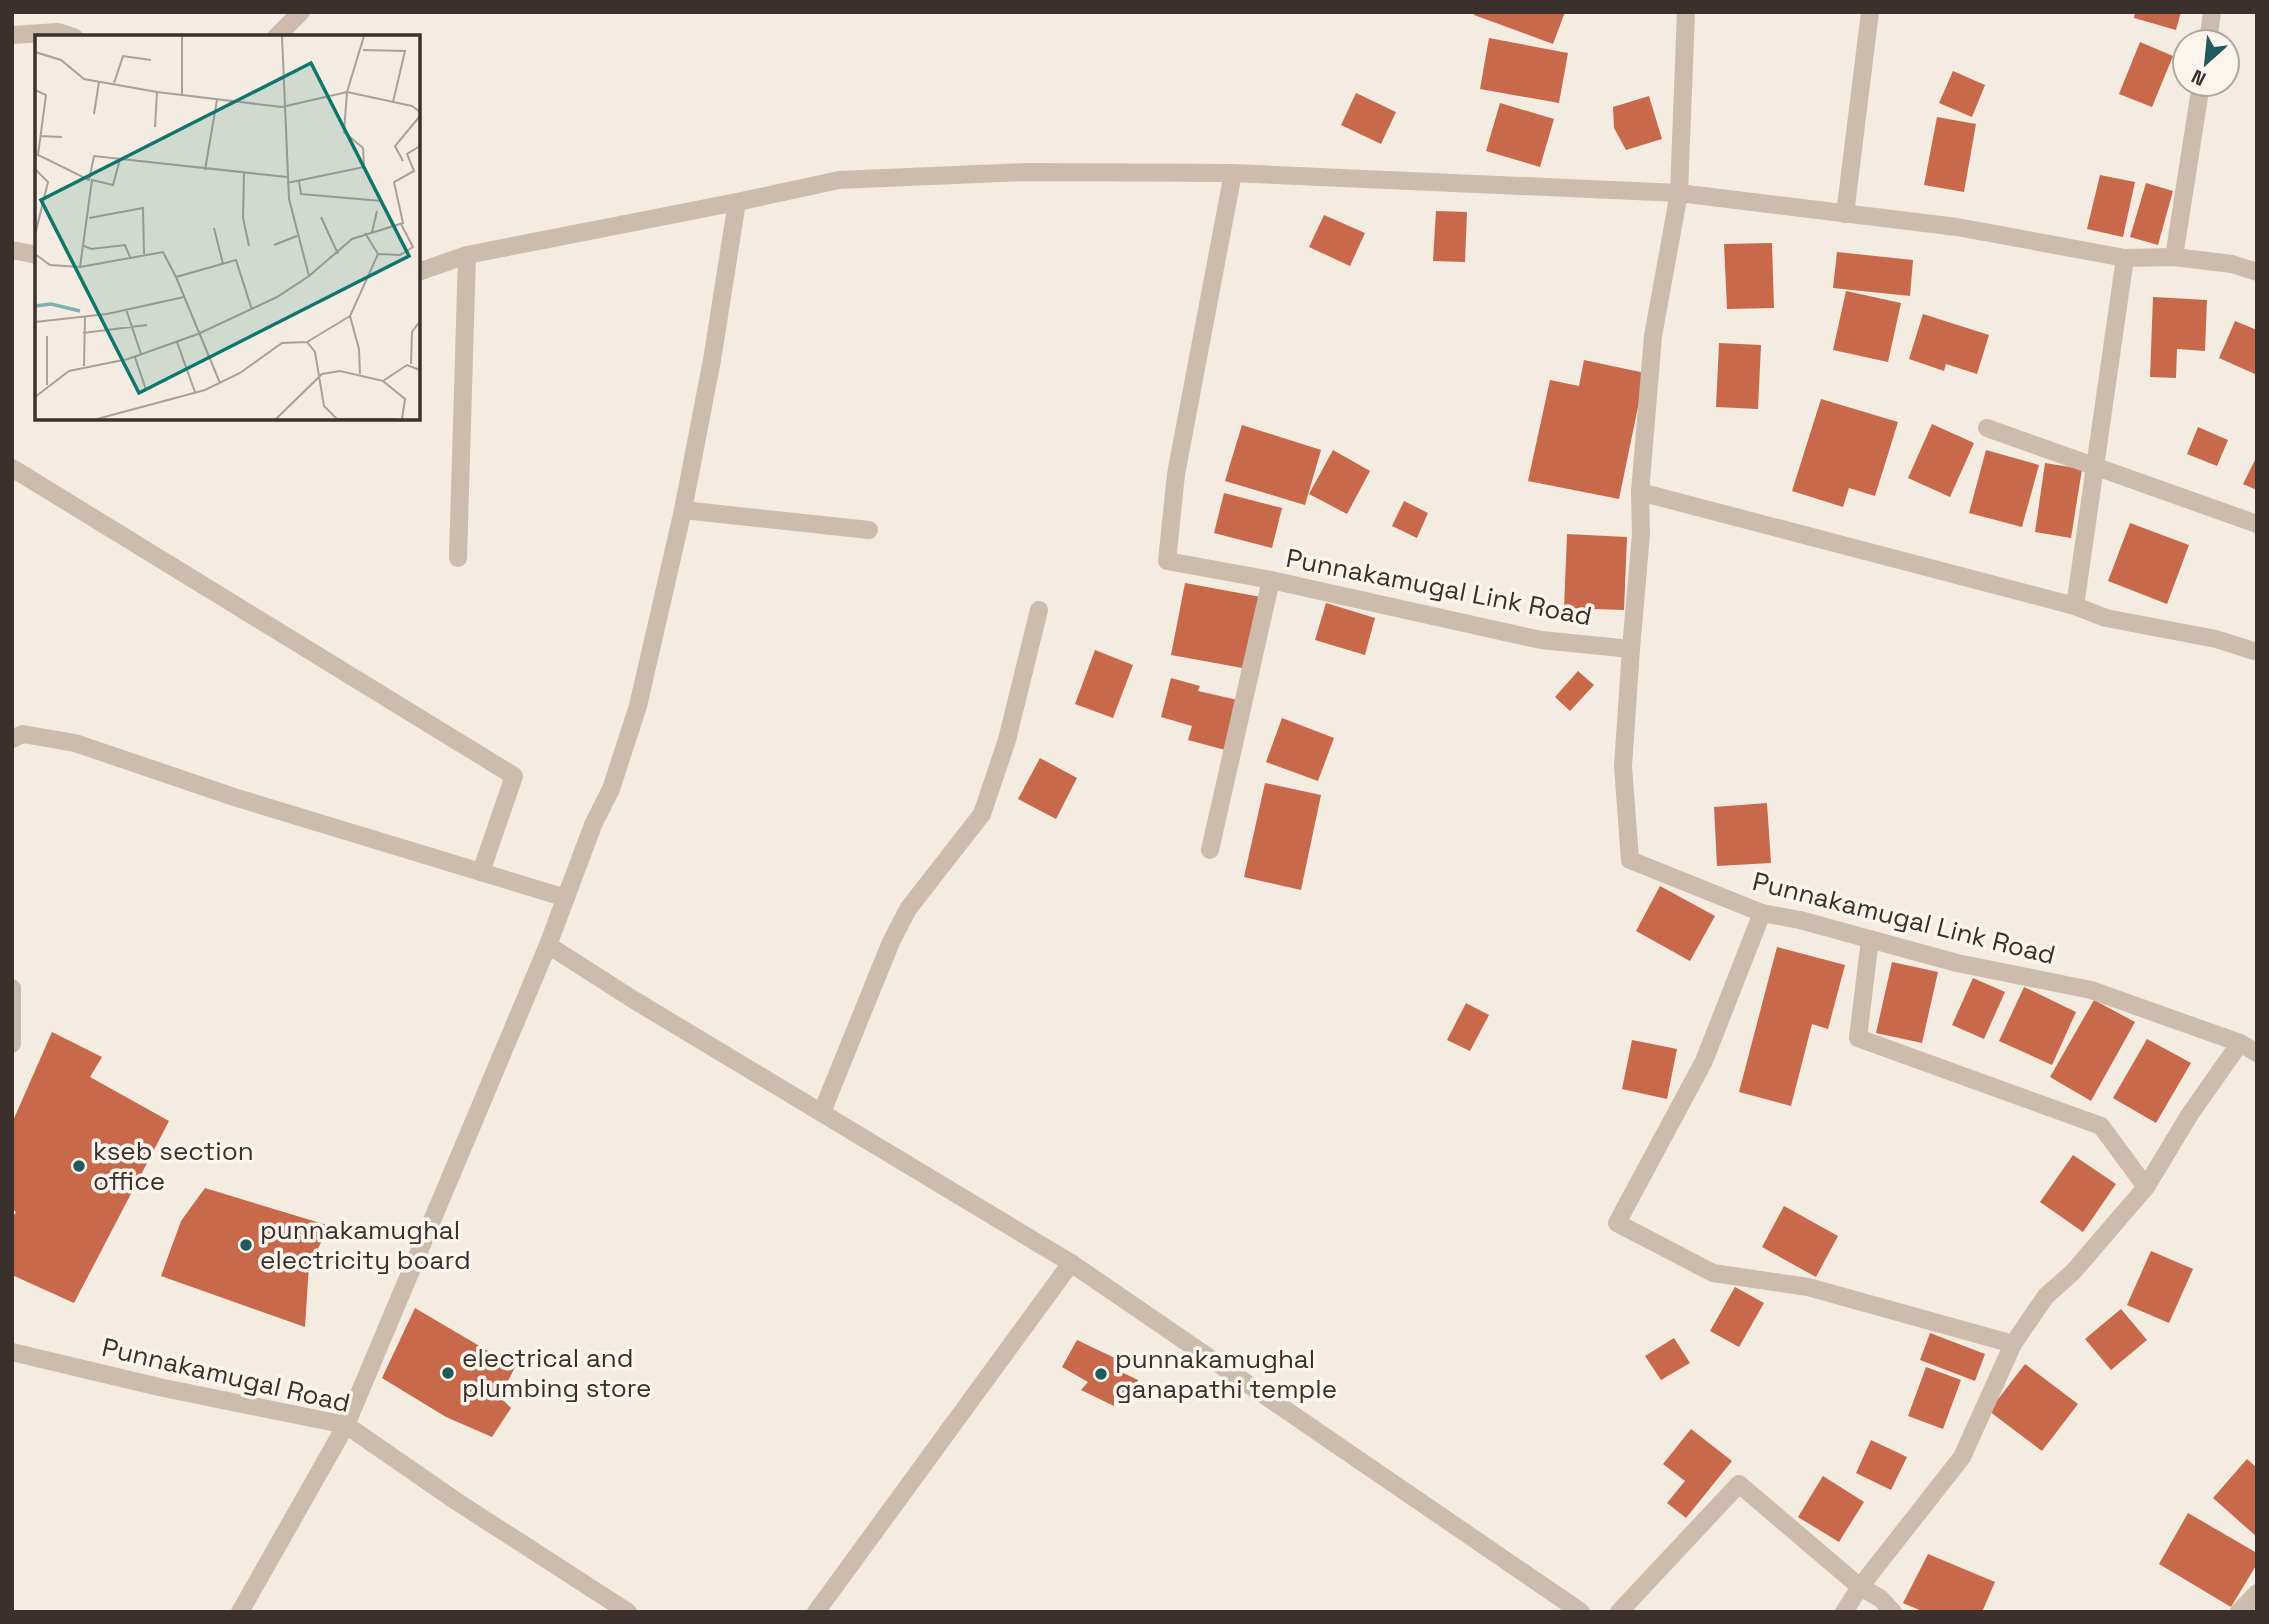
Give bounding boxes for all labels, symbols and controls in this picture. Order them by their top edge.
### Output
north arrow [2171,28,2241,98]
inset map [35,35,420,420]
text: N [2187,64,2210,92]
street label: Punnakamugal Link Road [1283,541,1595,633]
street label: Punnakamugal Link Road [1749,864,2059,972]
place label: kseb section office [93,1134,254,1198]
marker: kseb section office [71,1158,87,1174]
place label: punnakamughal electricity board [260,1213,471,1277]
marker: punnakamughal electricity board [238,1237,254,1253]
street label: Punnakamugal Road [99,1330,353,1420]
place label: electrical and plumbing store [462,1341,652,1405]
place label: punnakamughal ganapathi temple [1115,1342,1337,1406]
marker: electrical and plumbing store [440,1365,456,1381]
marker: punnakamughal ganapathi temple [1093,1366,1109,1382]

